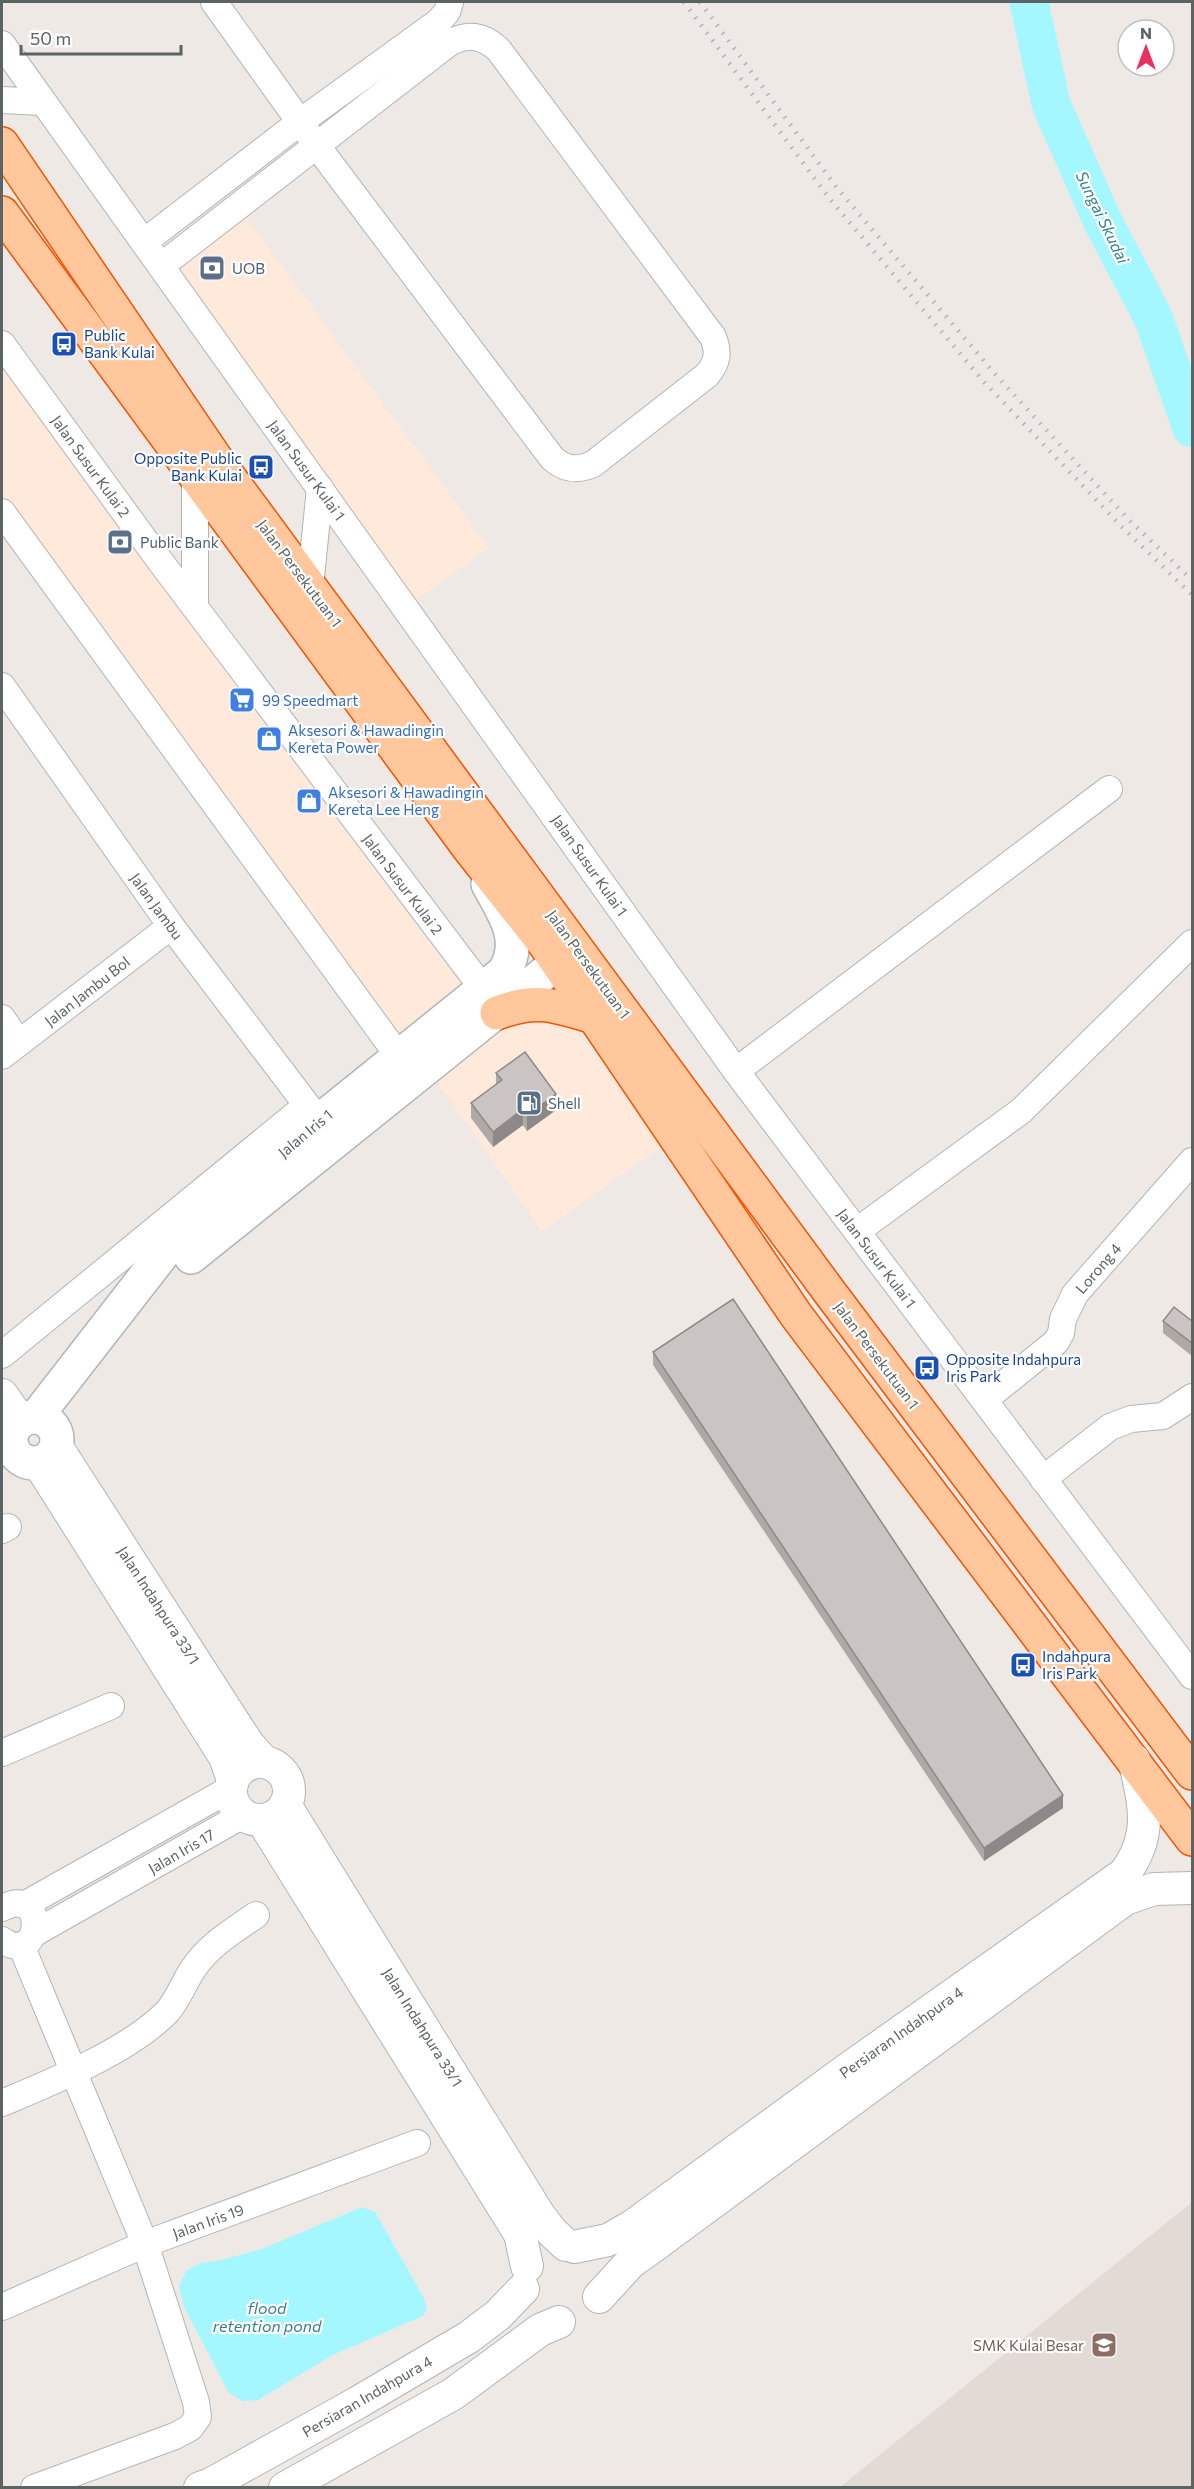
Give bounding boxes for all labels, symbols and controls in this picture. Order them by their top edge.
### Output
scale bar [21,18,182,56]
north arrow [1116,18,1176,78]
text: N [1140,23,1152,42]
text: 50 m [30,27,71,49]
water label: Sungai Skudai [1072,168,1134,267]
bank icon: UOB [197,253,227,283]
place label: UOB [232,259,265,277]
place label: Public Bank Kulai [84,326,155,361]
bus stop icon: Public Bank Kulai [49,329,79,359]
street label: Jalan Susur Kulai 2 [48,412,134,520]
street label: Jalan Susur Kulai 1 [265,416,349,524]
place label: Opposite Public Bank Kulai [134,449,242,484]
bus stop icon: Opposite Public Bank Kulai [246,452,276,482]
street label: Jalan Persekutuan 1 [254,516,346,630]
bank icon: Public Bank [105,527,135,557]
place label: Public Bank [140,533,219,551]
supermarket icon: 99 Speedmart [227,685,257,715]
place label: 99 Speedmart [262,691,358,709]
place label: Aksesori & Hawadingin Kereta Power [288,721,444,756]
shop icon: Aksesori & Hawadingin Kereta Power [254,724,284,754]
place label: Aksesori & Hawadingin Kereta Lee Heng [328,783,484,818]
shop icon: Aksesori & Hawadingin Kereta Lee Heng [294,786,324,816]
street label: Jalan Susur Kulai 1 [548,811,632,919]
street label: Jalan Susur Kulai 2 [359,830,447,938]
street label: Jalan Jambu [127,869,187,943]
street label: Jalan Persekutuan 1 [544,906,634,1022]
street label: Jalan Jambu Bol [41,952,133,1030]
fuel station icon: Shell [514,1088,544,1118]
place label: Shell [548,1094,581,1112]
street label: Jalan Iris 1 [274,1105,336,1161]
street label: Jalan Susur Kulai 1 [834,1205,920,1311]
street label: Lorong 4 [1071,1239,1125,1297]
street label: Jalan Persekutuan 1 [831,1298,923,1412]
place label: Opposite Indahpura Iris Park [946,1350,1081,1385]
bus stop icon: Opposite Indahpura Iris Park [912,1353,942,1383]
street label: Jalan Indahpura 33/1 [114,1543,204,1667]
place label: Indahpura Iris Park [1042,1647,1111,1682]
bus stop icon: Indahpura Iris Park [1008,1650,1038,1680]
street label: Jalan Iris 17 [145,1825,217,1877]
street label: Jalan Indahpura 33/1 [379,1964,467,2090]
street label: Persiaran Indahpura 4 [836,1982,966,2082]
street label: Jalan Iris 19 [170,2200,246,2242]
water label: flood retention pond [213,2298,322,2335]
school or university icon: SMK Kulai Besar [1089,2330,1119,2360]
place label: SMK Kulai Besar [973,2336,1084,2354]
street label: Persiaran Indahpura 4 [299,2351,435,2441]

